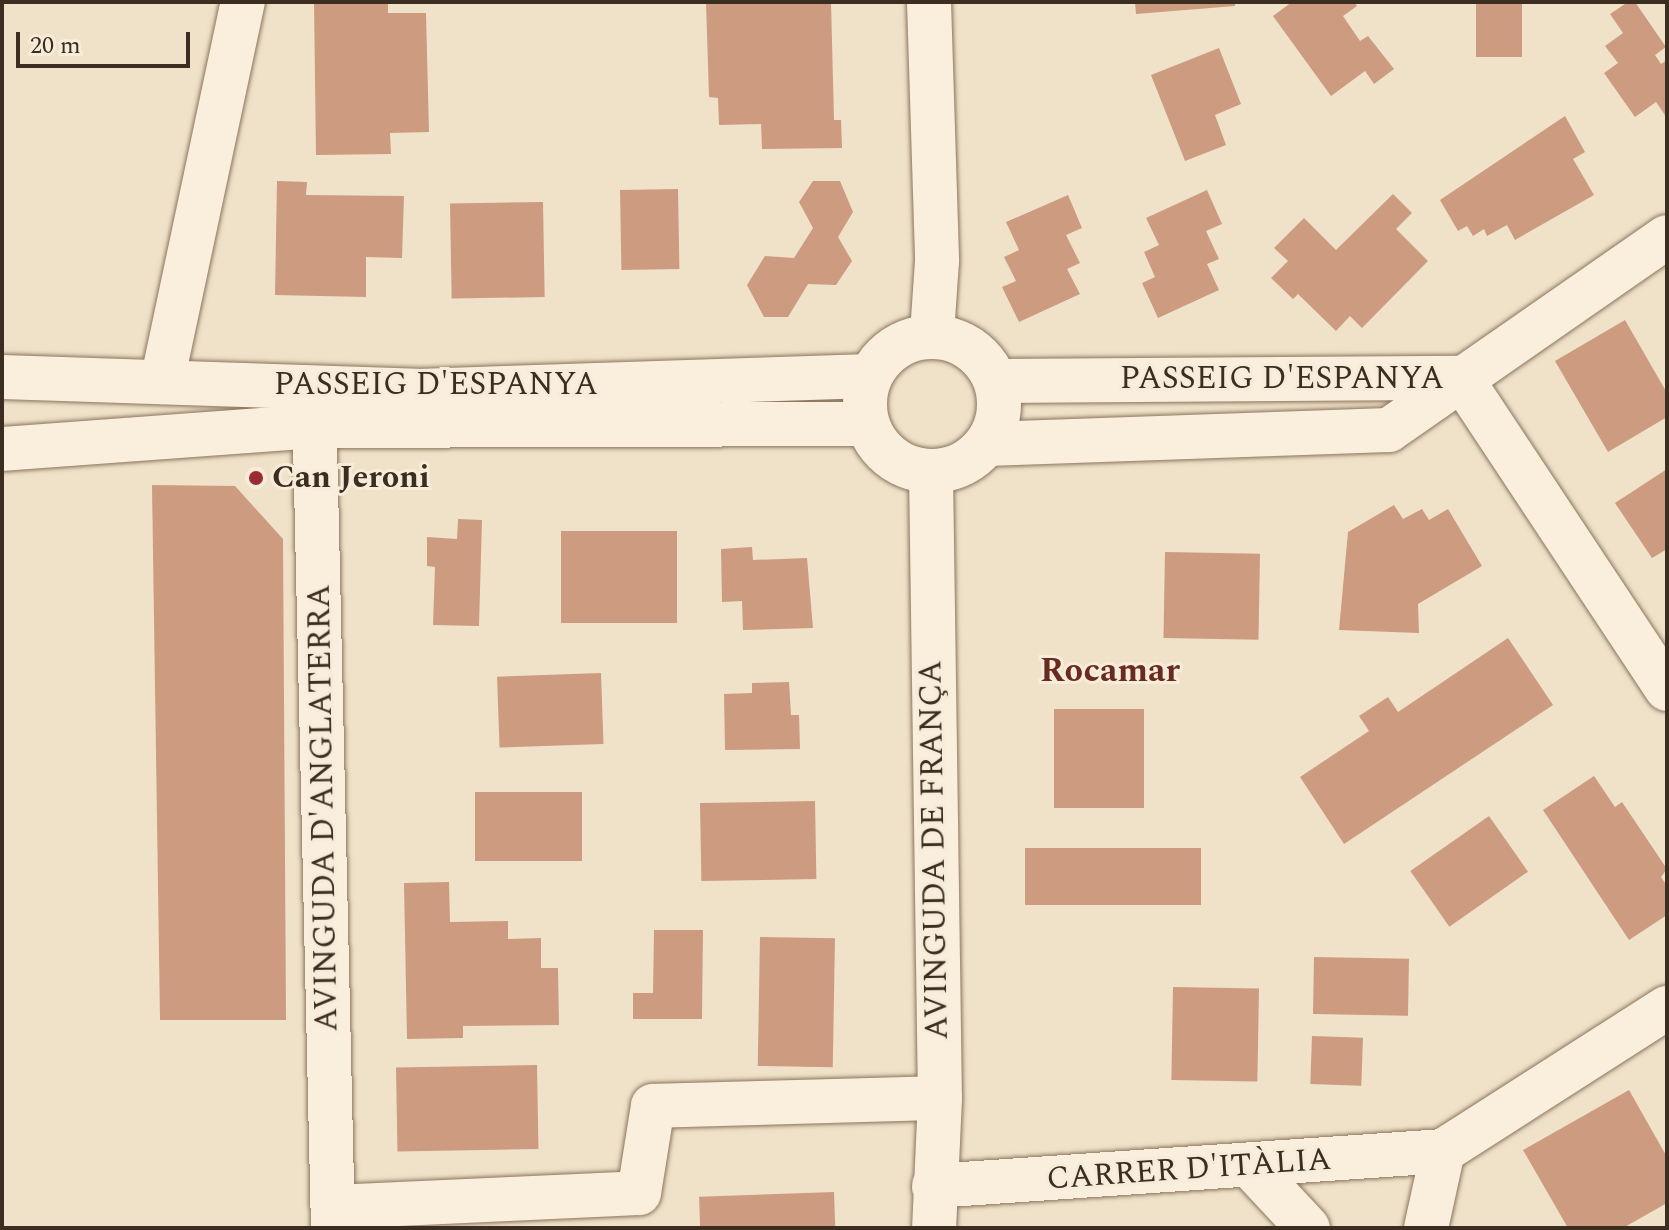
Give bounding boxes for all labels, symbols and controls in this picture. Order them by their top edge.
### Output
scale bar [20,16,194,66]
text: 20 m [30,28,81,64]
street label: PASSEIG D'ESPANYA [1120,360,1444,398]
street label: PASSEIG D'ESPANYA [274,366,598,404]
place label: Can Jeroni [272,459,430,497]
marker: Can Jeroni [247,469,265,487]
street label: AVINGUDA D'ANGLATERRA [301,584,347,1032]
district label: Rocamar [1040,652,1180,692]
street label: AVINGUDA DE FRANÇA [912,660,958,1040]
street label: CARRER D'ITÀLIA [1045,1141,1333,1199]

